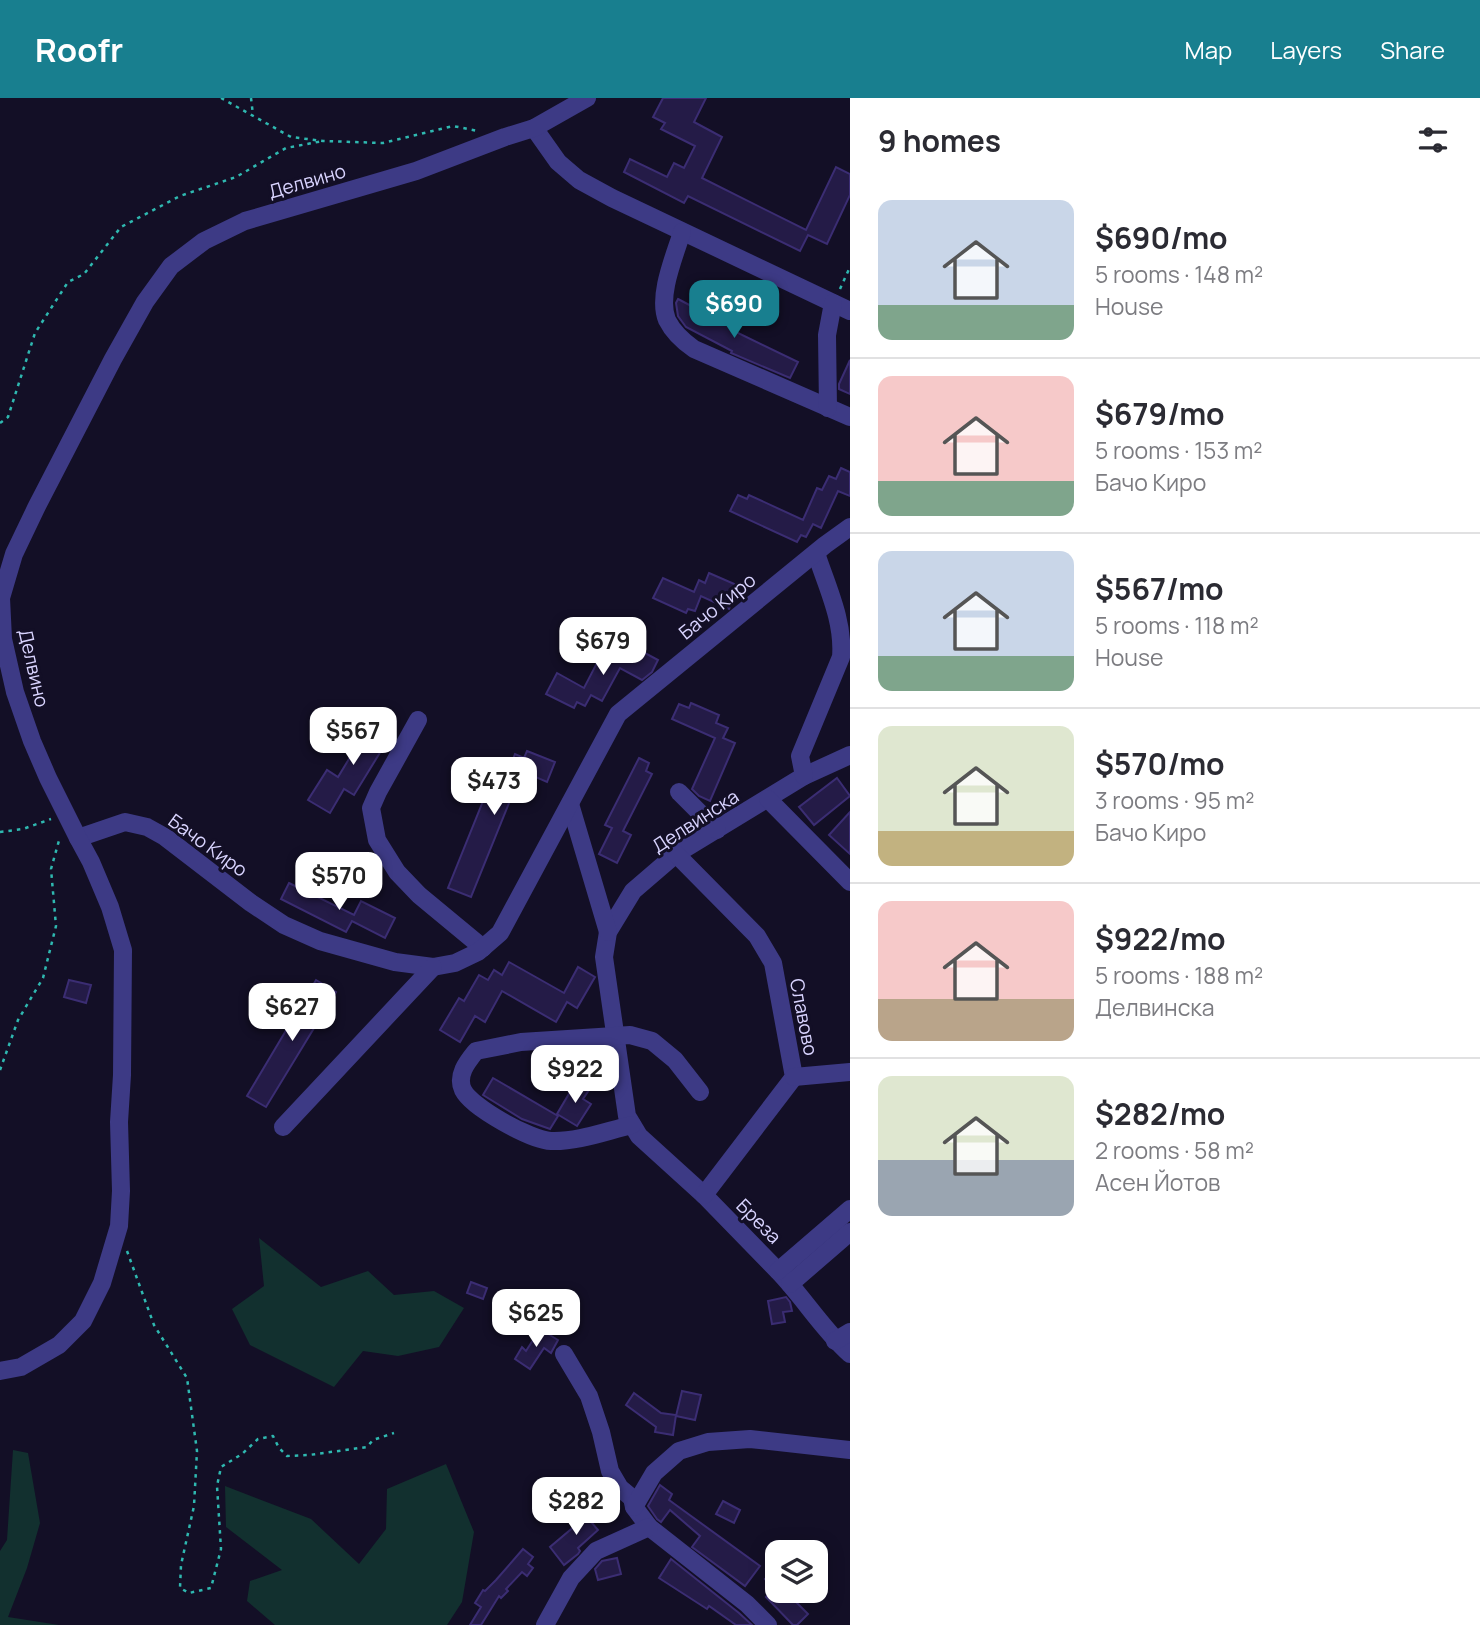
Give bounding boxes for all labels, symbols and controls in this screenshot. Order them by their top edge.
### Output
text: Roofr [35,27,123,72]
text: Map [1185,33,1232,66]
text: Layers [1270,33,1342,66]
text: Share [1380,33,1445,66]
text: 9 homes [878,120,1001,161]
icon: filters [1414,121,1452,159]
street label: Делвино [265,158,349,204]
text: $690/mo [1095,217,1227,258]
icon: home [934,228,1018,312]
text: 5 rooms · 148 m² [1095,258,1263,290]
pin: $690 [693,280,775,340]
text: $690 [705,287,763,319]
text: House [1095,290,1164,322]
text: $679/mo [1095,393,1225,434]
icon: home [934,404,1018,488]
text: 5 rooms · 153 m² [1095,434,1262,466]
text: Бачо Киро [1095,466,1206,498]
street label: Бачо Киро [673,567,761,645]
text: $567/mo [1095,568,1223,609]
icon: home [934,579,1018,663]
text: 5 rooms · 118 m² [1095,609,1259,641]
pin: $679 [562,618,644,677]
text: $679 [575,624,631,656]
street label: Делвино [12,626,56,710]
text: House [1095,641,1164,673]
pin: $567 [312,708,394,767]
text: $567 [326,714,380,746]
text: $570/mo [1095,743,1225,784]
icon: home [934,754,1018,838]
pin: $473 [453,758,535,817]
text: $473 [467,764,521,796]
street label: Делвинска [647,783,743,859]
text: 3 rooms · 95 m² [1095,784,1254,816]
street label: Бачо Киро [163,807,253,883]
text: Бачо Киро [1095,816,1206,848]
pin: $570 [298,852,380,912]
text: $570 [311,859,367,891]
text: $922/mo [1095,918,1226,959]
icon: home [934,929,1018,1013]
text: 5 rooms · 188 m² [1095,959,1263,991]
street label: Славово [784,976,824,1058]
pin: $627 [251,984,333,1043]
text: $627 [265,990,319,1022]
text: Делвинска [1095,991,1215,1023]
pin: $922 [534,1046,616,1105]
text: $922 [547,1052,603,1084]
text: $282/mo [1095,1093,1225,1134]
icon: home [934,1104,1018,1188]
text: 2 rooms · 58 m² [1095,1134,1254,1166]
text: Асен Йотов [1095,1166,1220,1198]
street label: Бреза [731,1193,787,1249]
pin: $625 [495,1290,577,1349]
text: $625 [508,1296,564,1328]
pin: $282 [535,1478,617,1537]
text: $282 [548,1484,604,1516]
map controls [765,1540,828,1603]
button: layers [765,1540,828,1603]

